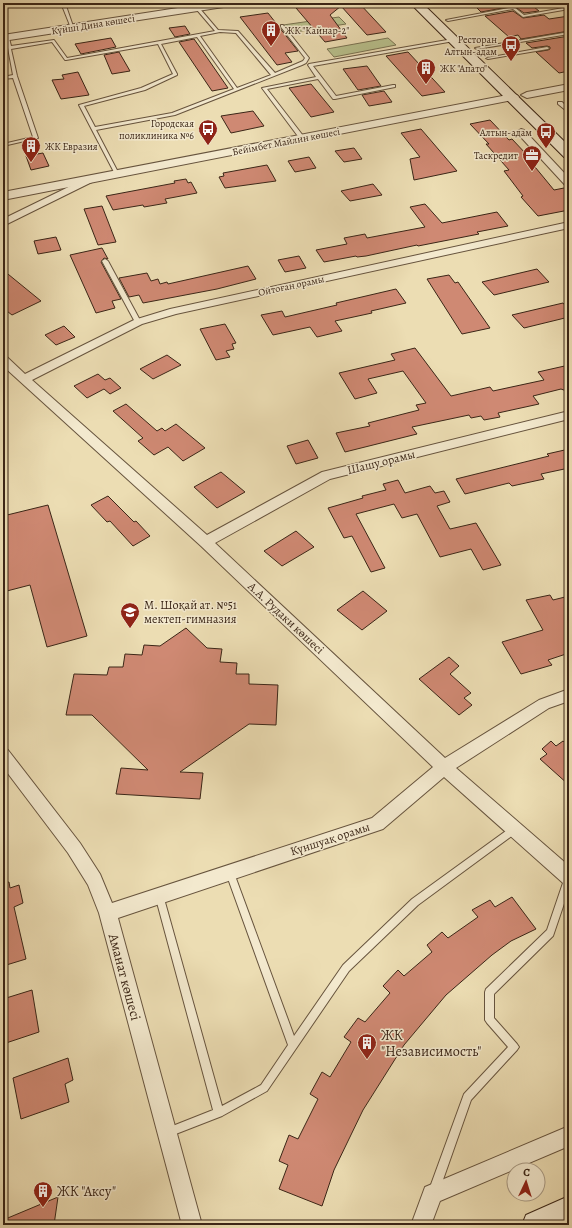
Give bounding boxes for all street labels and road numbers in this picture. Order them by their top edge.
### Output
street label: Күйші Дина көшесі [51,11,136,38]
street label: Бейімбет Майлин көшесі [231,125,341,158]
street label: Ойтоған орамы [257,272,326,300]
street label: Шашу орамы [345,446,417,478]
street label: А.А. Рудаки көшесі [244,578,328,658]
street label: Күншуақ орамы [288,819,372,859]
street label: Аманат көшесі [104,931,145,1023]

